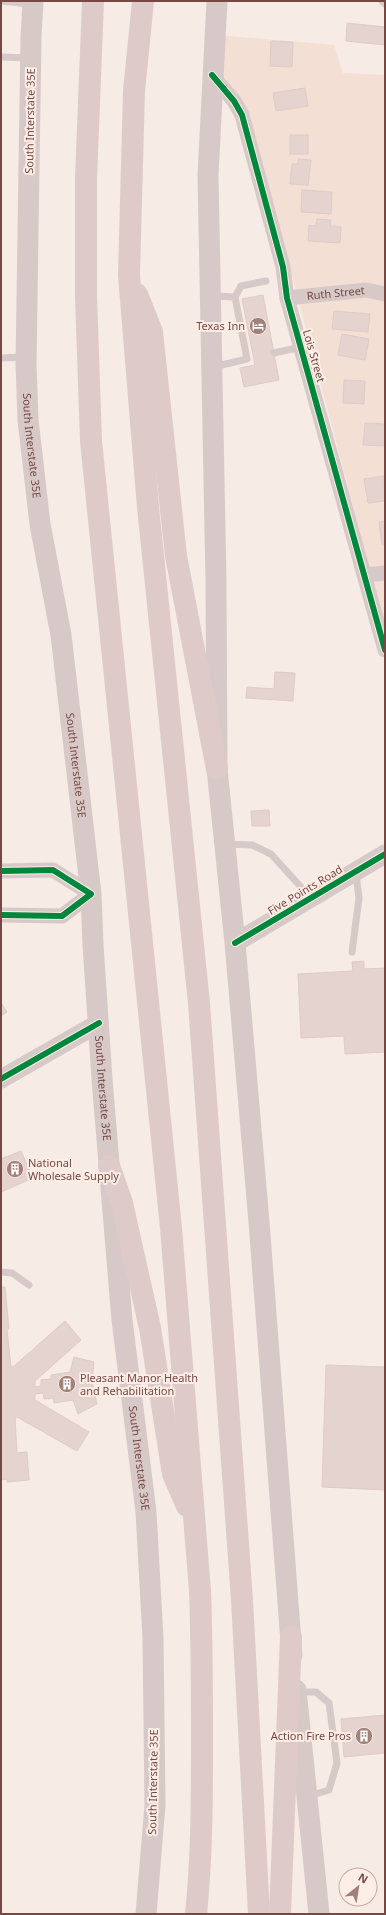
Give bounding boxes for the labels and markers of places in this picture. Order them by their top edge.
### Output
hotel icon: Texas Inn [248,316,268,336]
place label: Texas Inn [196,318,245,333]
place label: National Wholesale Supply [28,1155,119,1183]
building icon: National Wholesale Supply [5,1159,25,1179]
place label: Pleasant Manor Health and Rehabilitation [80,1370,198,1398]
building icon: Pleasant Manor Health and Rehabilitation [57,1374,77,1394]
building icon: Action Fire Pros [354,1726,374,1746]
place label: Action Fire Pros [271,1728,351,1743]

